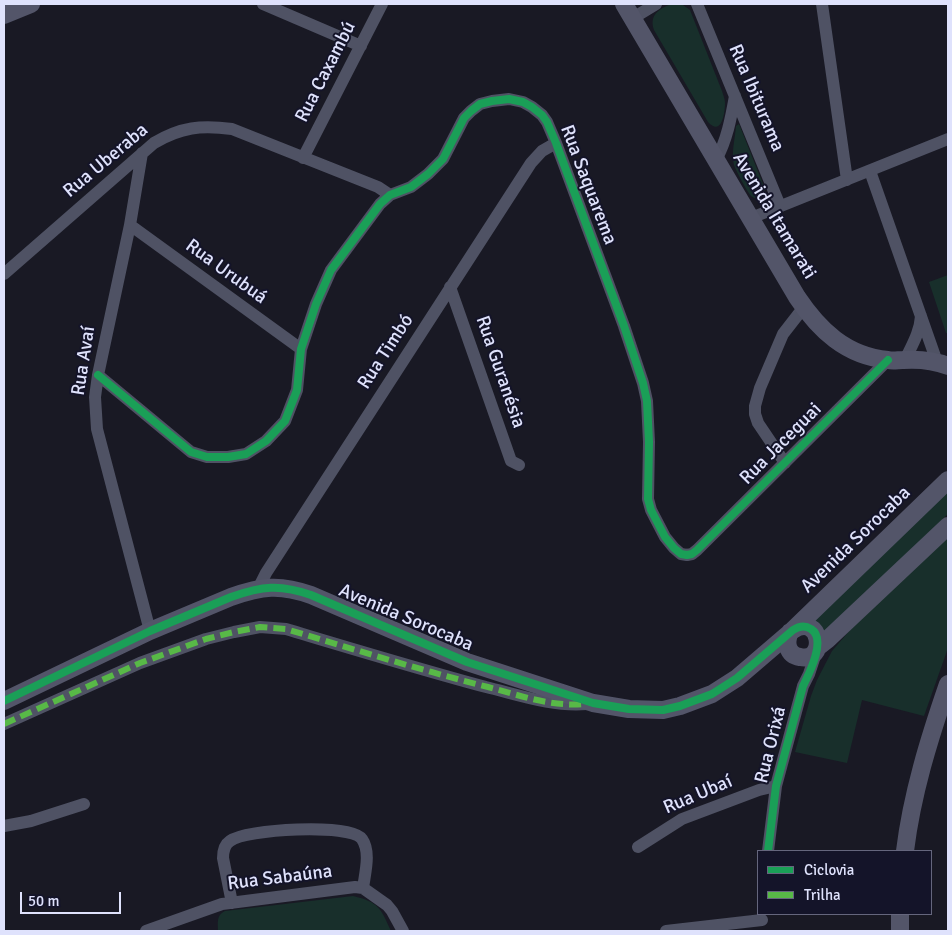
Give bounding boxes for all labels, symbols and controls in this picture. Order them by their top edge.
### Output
street label: Rua Caxambú [291,18,361,126]
street label: Rua Ibiturama [723,41,789,155]
street label: Rua Uberaba [59,119,153,203]
street label: Rua Saquarema [555,122,621,248]
street label: Avenida Itamarati [727,149,821,283]
street label: Rua Urubuá [181,235,271,309]
street label: Rua Timbó [353,310,419,394]
street label: Rua Guranésia [470,313,530,431]
street label: Rua Avaí [67,325,101,397]
street label: Rua Jaceguai [735,398,827,490]
street label: Avenida Sorocaba [796,482,916,598]
street label: Avenida Sorocaba [335,579,477,657]
street label: Rua Orixá [750,704,792,786]
street label: Rua Ubaí [660,770,736,820]
legend [757,850,932,915]
street label: Rua Sabaúna [226,860,334,896]
text: Ciclovia [804,861,854,879]
scale bar [22,882,124,914]
text: Trilha [804,886,841,904]
text: 50 m [28,892,59,910]

